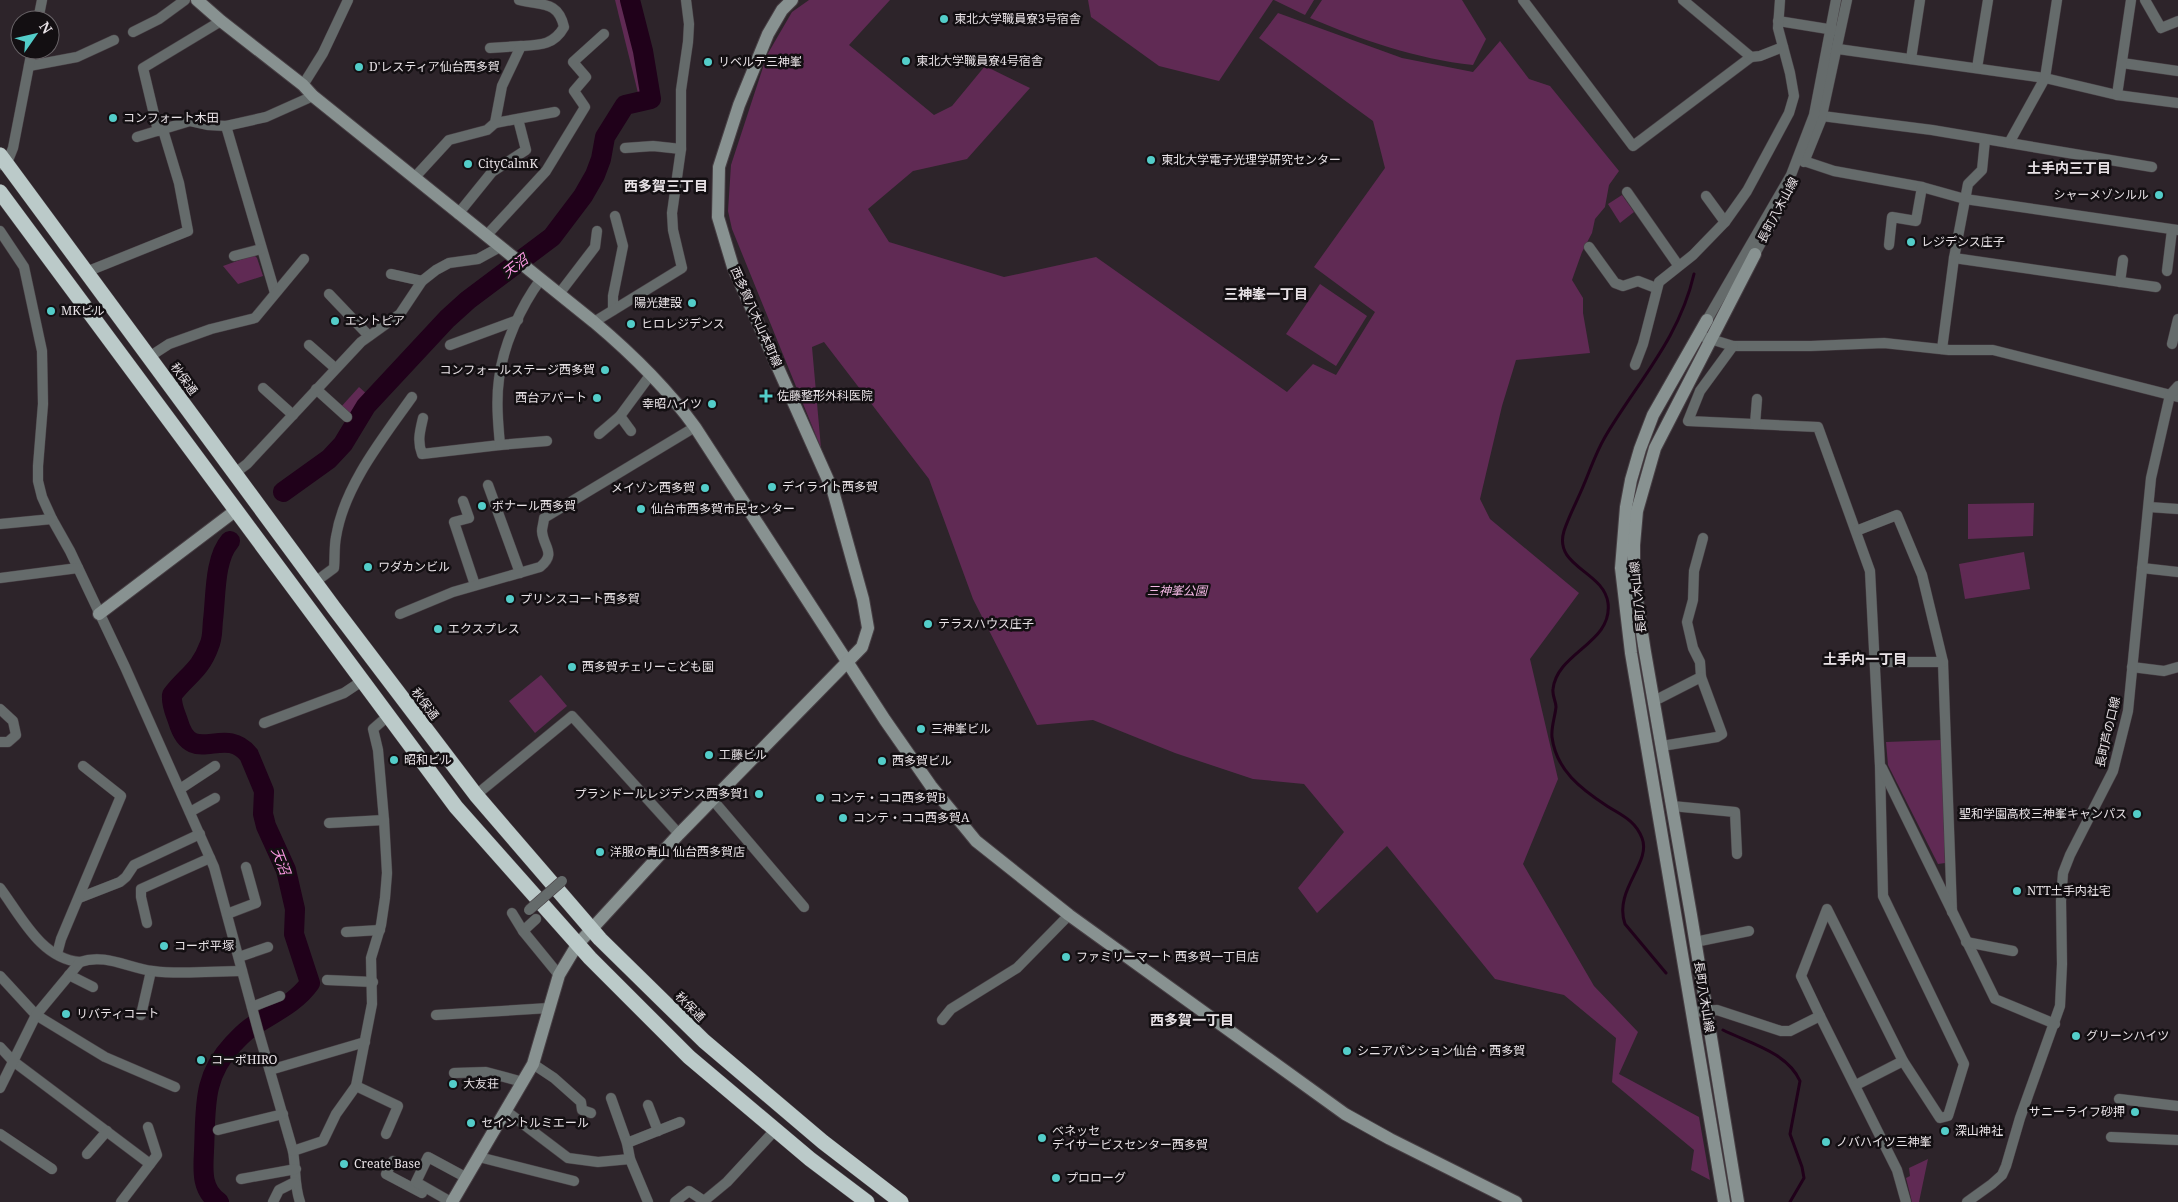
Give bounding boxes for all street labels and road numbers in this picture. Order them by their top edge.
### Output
street label: 長町八木山線 [1753,174,1802,246]
street label: 西多賀八木山本町線 [727,264,786,370]
street label: 秋保通 [167,359,202,398]
street label: 長町八木山線 [1625,560,1650,634]
street label: 秋保通 [408,684,443,723]
street label: 長町芦の口線 [2091,695,2124,769]
street label: 長町八木山線 [1690,960,1719,1034]
street label: 秋保通 [672,988,709,1025]

